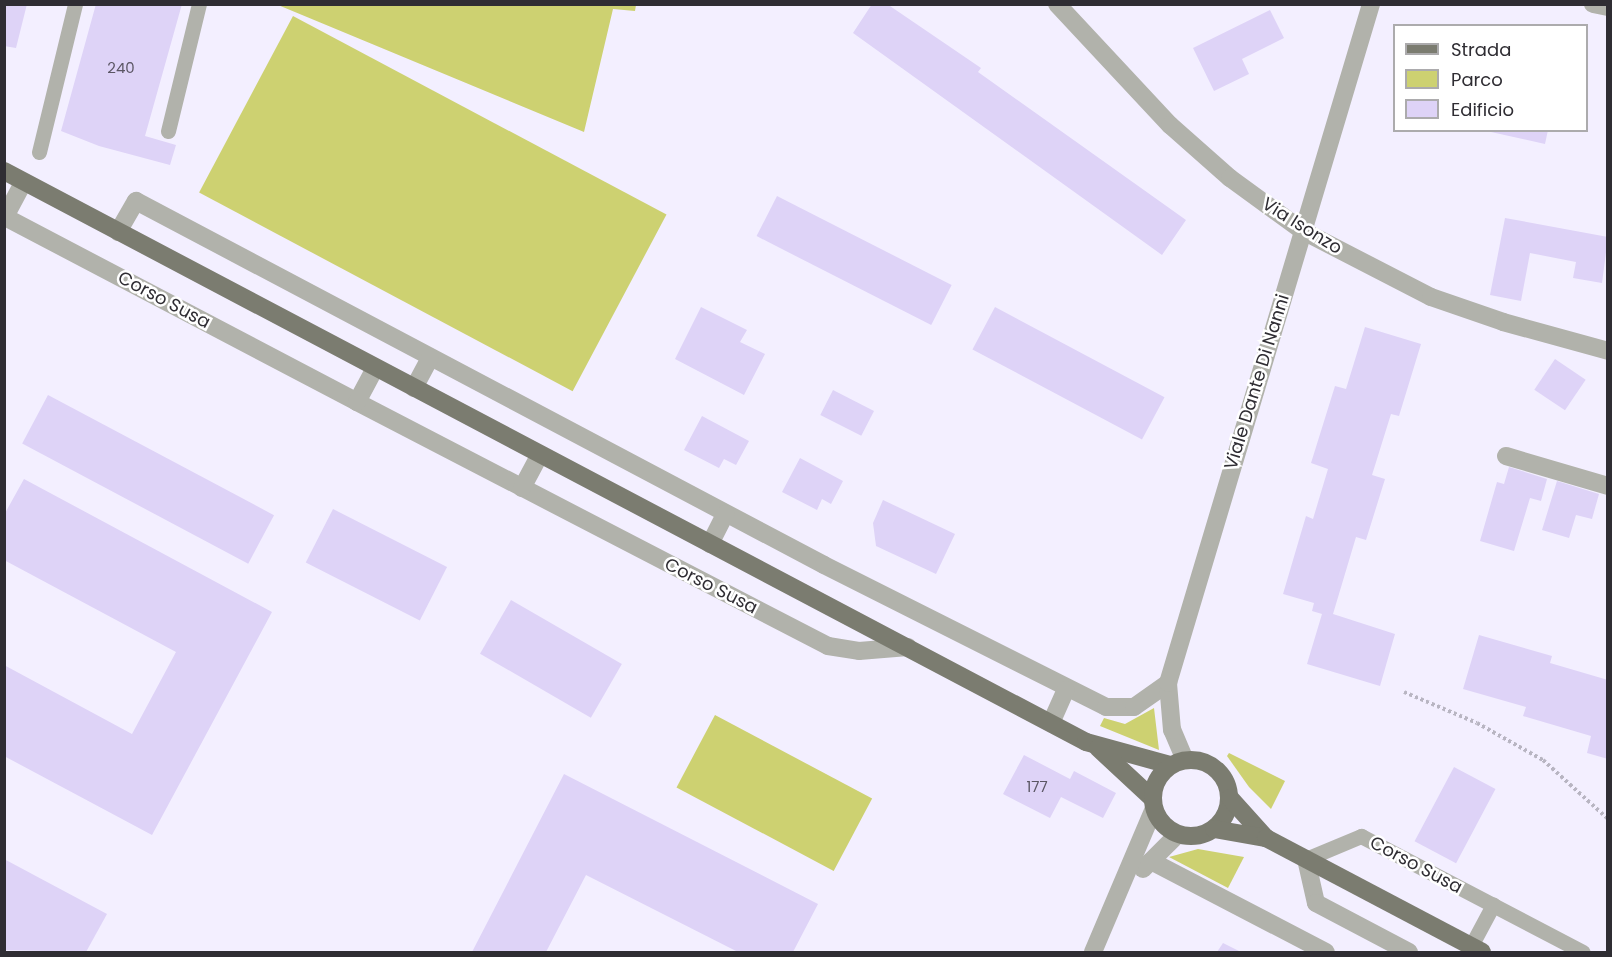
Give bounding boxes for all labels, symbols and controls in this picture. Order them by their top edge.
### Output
legend [1393,24,1588,132]
text: Strada [1451,37,1511,62]
house number: 240 [107,59,135,77]
text: Parco [1451,67,1503,92]
text: Edificio [1451,97,1514,122]
street label: Via Isonzo [1258,193,1346,259]
street label: Corso Susa [114,267,214,333]
street label: Viale Dante Di Nanni [1220,292,1294,472]
street label: Corso Susa [661,553,761,619]
house number: 177 [1026,778,1048,796]
street label: Corso Susa [1366,832,1466,898]

